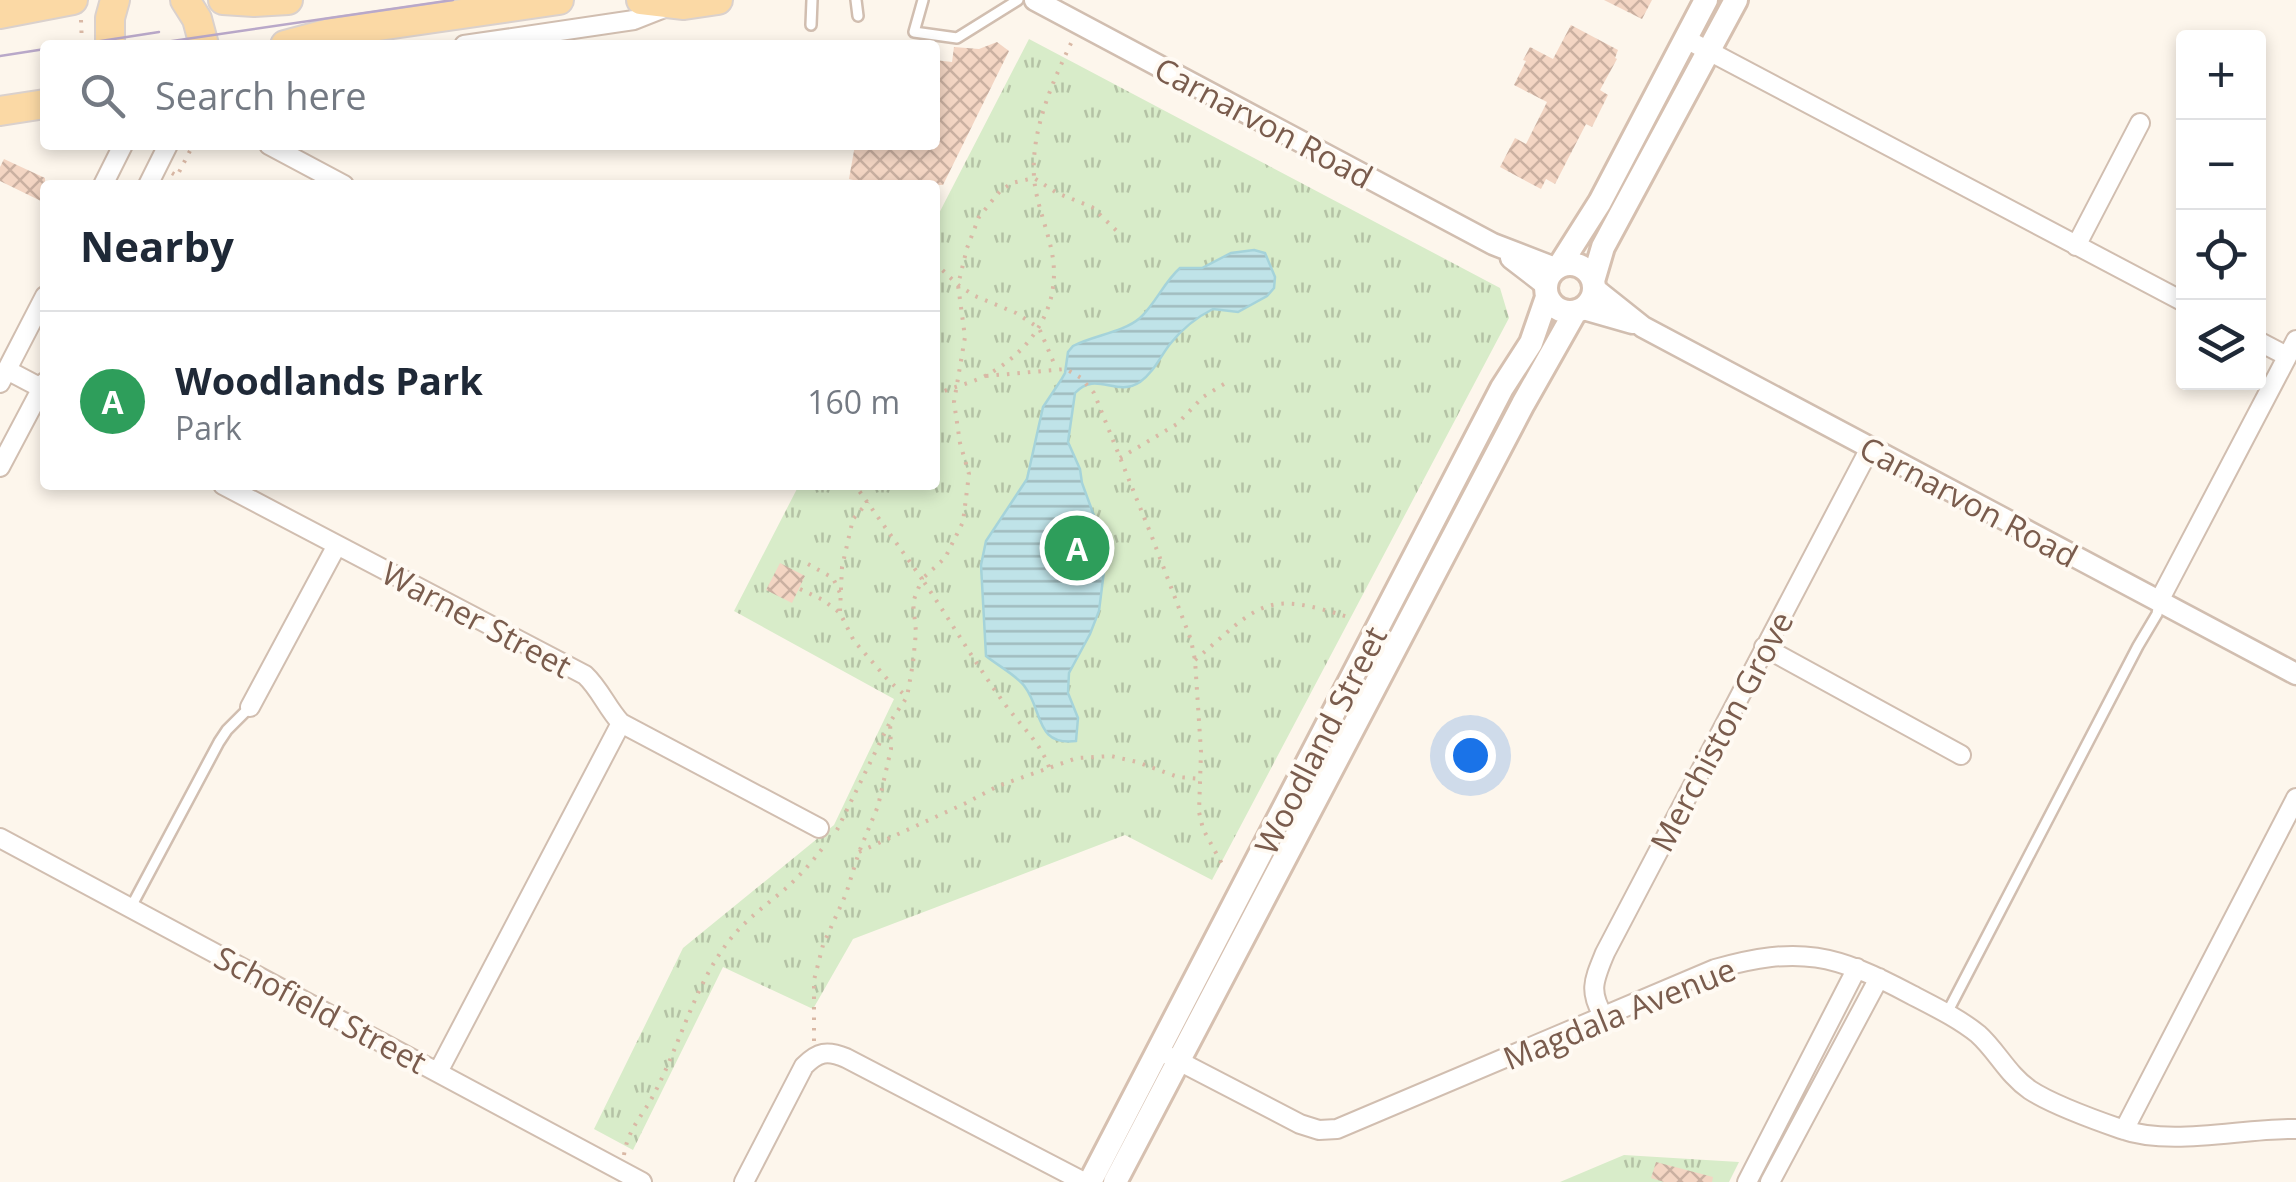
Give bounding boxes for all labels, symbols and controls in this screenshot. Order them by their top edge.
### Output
map controls [2176,30,2266,390]
button: + [2176,30,2266,120]
search box [40,40,940,150]
street label: Carnarvon Road [1147,46,1381,198]
icon: search [75,68,130,123]
text: Search here [155,69,367,121]
button: − [2176,120,2266,210]
button: locate [2176,210,2266,300]
text: Nearby [80,217,234,274]
button: layers [2176,300,2266,390]
text: Woodlands Park [175,354,483,406]
text: A [101,380,124,423]
text: 160 m [807,380,900,423]
text: Park [175,406,242,449]
street label: Carnarvon Road [1852,425,2086,577]
pin: A [1044,510,1110,586]
street label: Warner Street [375,551,579,687]
street label: Merchiston Grove [1640,603,1802,859]
street label: Woodland Street [1244,619,1396,861]
your location [1445,730,1496,781]
street label: Schofield Street [208,935,434,1083]
street label: Magdala Avenue [1496,947,1742,1079]

